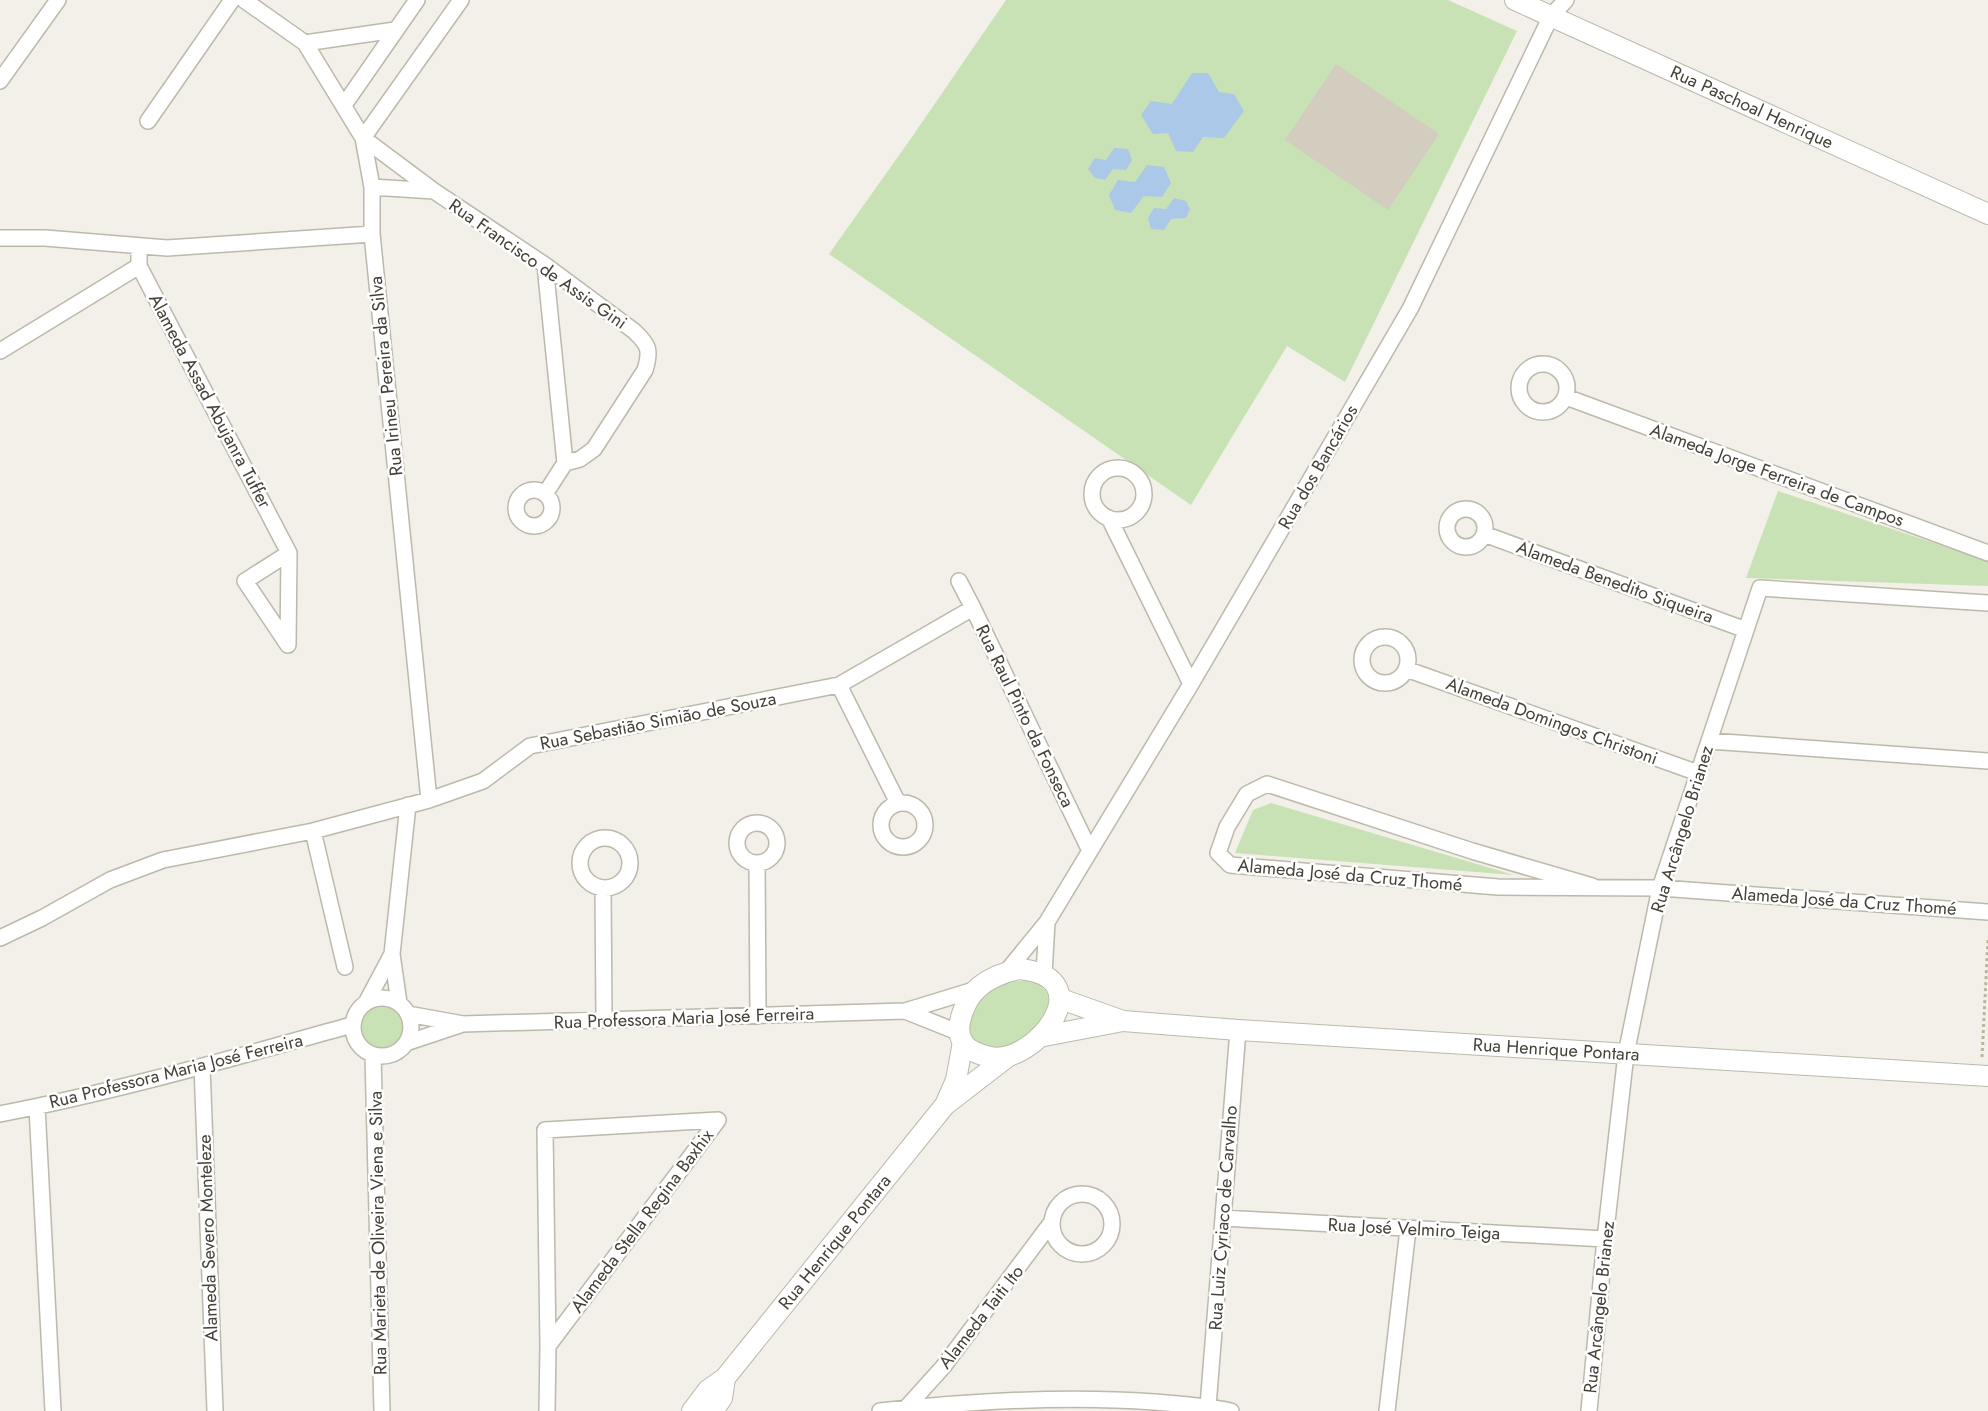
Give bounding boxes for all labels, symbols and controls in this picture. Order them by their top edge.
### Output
street label: Rua Paschoal Henrique [1666,59,1838,155]
street label: Rua Francisco de Assis Gini [444,192,632,336]
street label: Rua Irineu Pereira da Silva [363,275,409,477]
street label: Alameda Assad Abujanra Tuffer [142,289,278,514]
street label: Rua dos Bancários [1272,400,1364,534]
street label: Alameda Jorge Ferreira de Campos [1646,417,1908,533]
street label: Alameda Benedito Siqueira [1513,534,1717,630]
street label: Rua Raul Pinto da Fonseca [969,620,1081,812]
street label: Alameda Domingos Christoni [1443,671,1661,771]
street label: Rua Sebastião Simião de Souza [538,685,778,757]
street label: Rua Arcângelo Brianez [1644,742,1720,916]
street label: Alameda José da Cruz Thomé [1237,852,1463,898]
street label: Alameda José da Cruz Thomé [1731,880,1957,922]
street label: Rua Professora Maria José Ferreira [553,1000,815,1036]
street label: Rua Professora Maria José Ferreira [46,1027,306,1115]
street label: Rua Henrique Pontara [1472,1031,1640,1068]
street label: Rua Marieta de Oliveira Viena e Silva [363,1091,393,1375]
street label: Rua Luiz Cyriaco de Carvalho [1202,1105,1244,1331]
street label: Alameda Stella Regina Baxhix [564,1123,720,1318]
street label: Alameda Severo Monteleze [191,1134,225,1342]
street label: Rua Henrique Pontara [772,1169,897,1315]
street label: Rua José Velmiro Teiga [1327,1211,1501,1247]
street label: Rua Arcângelo Brianez [1577,1219,1621,1395]
street label: Alameda Taiti Ito [932,1260,1030,1374]

